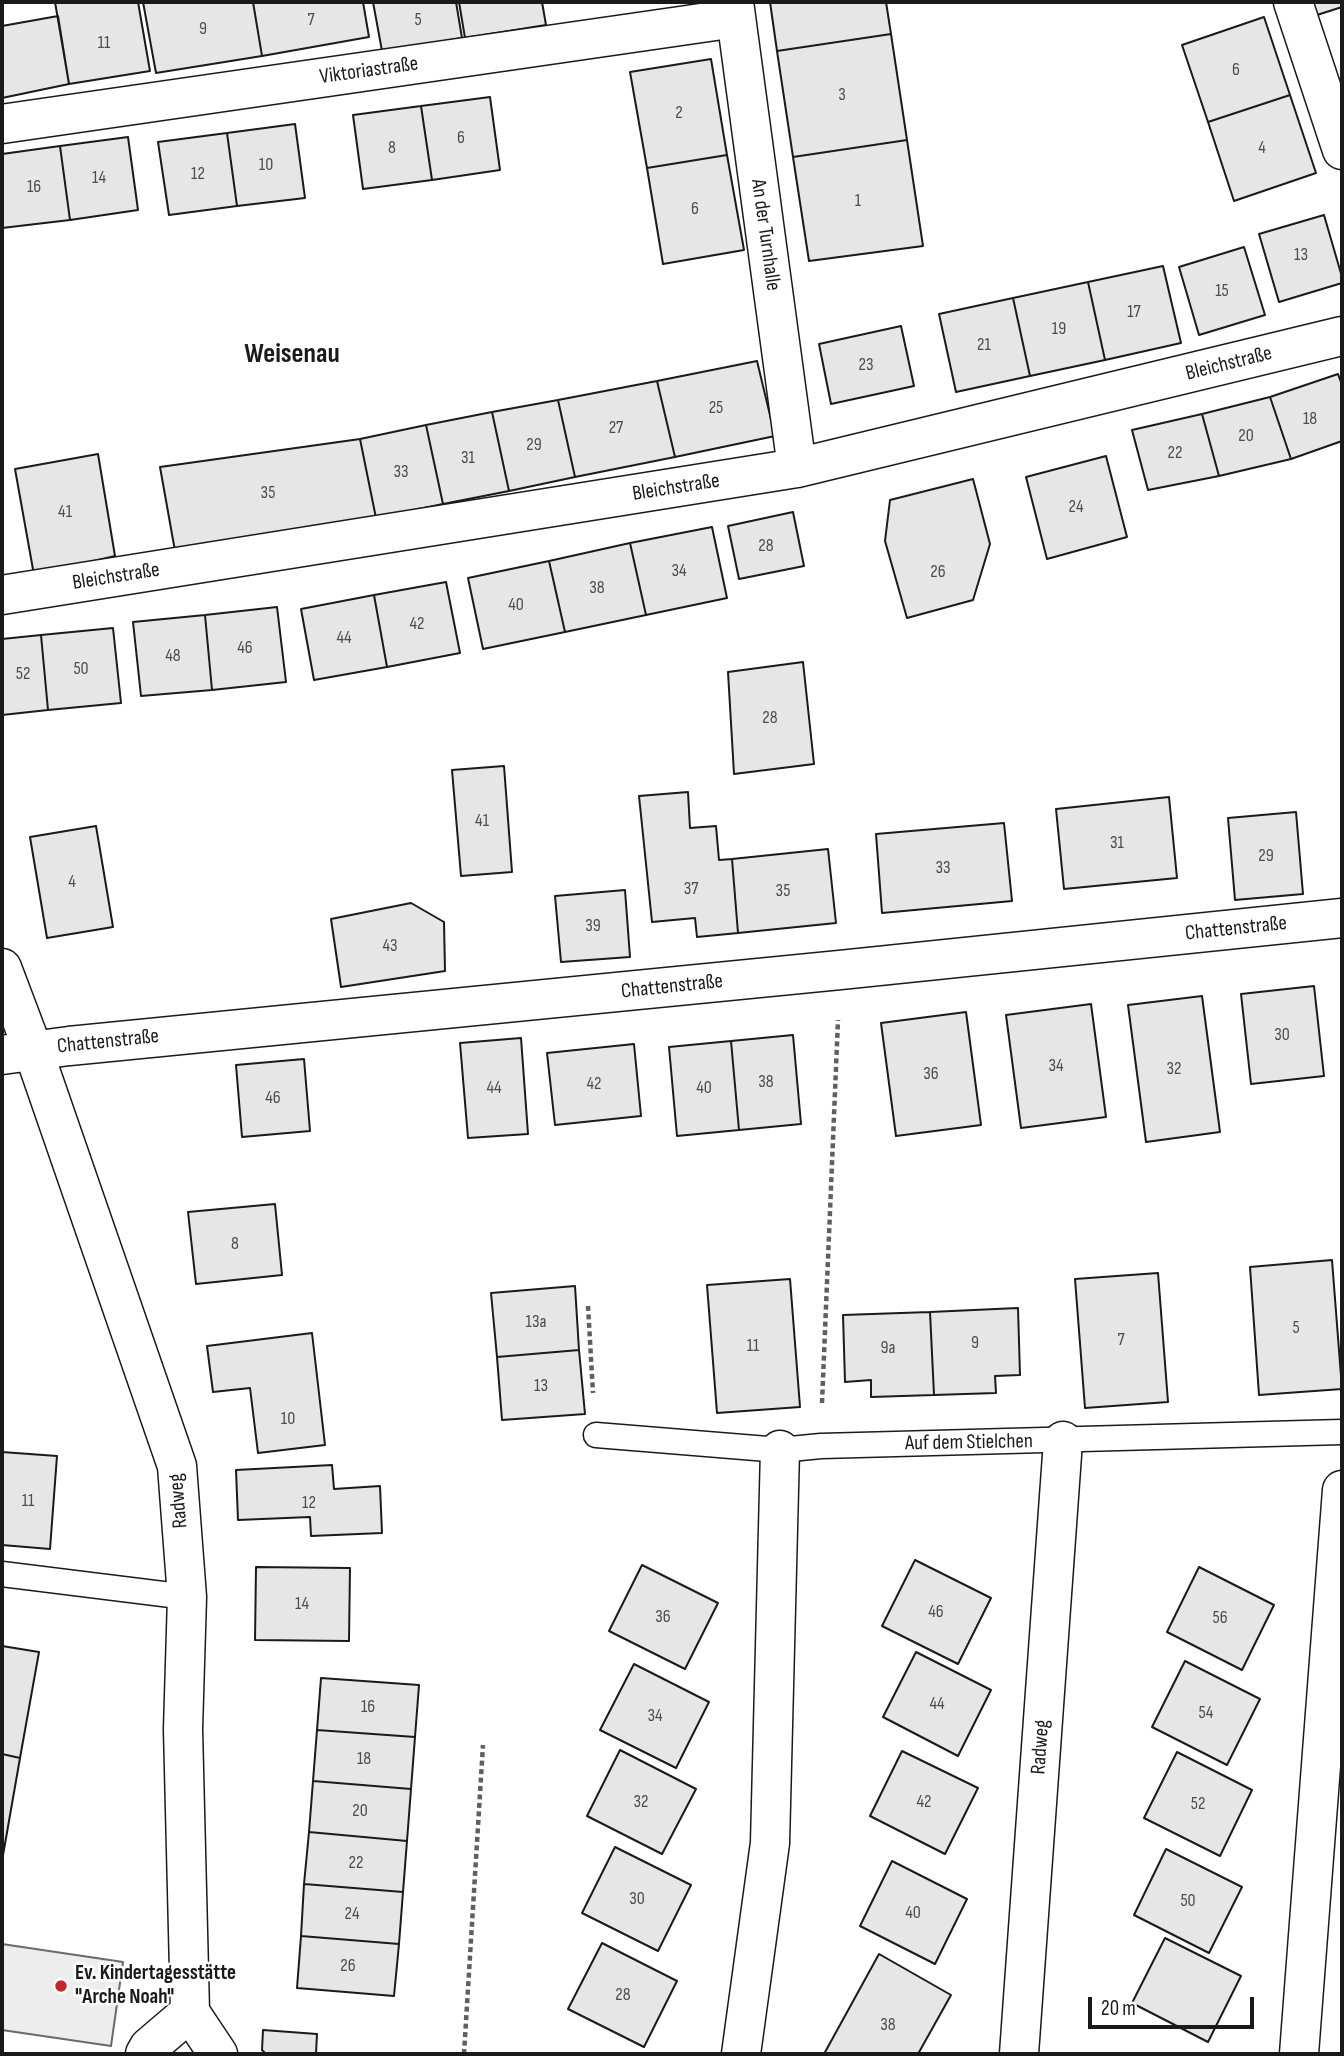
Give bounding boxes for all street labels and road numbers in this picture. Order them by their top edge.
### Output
street label: Viktoriastraße [318,52,420,90]
street label: An der Turnhalle [745,178,785,292]
street label: Bleichstraße [1183,341,1275,387]
street label: Bleichstraße [631,469,721,507]
street label: Bleichstraße [71,558,161,596]
street label: Chattenstraße [1184,911,1288,947]
street label: Chattenstraße [620,969,724,1005]
street label: Chattenstraße [56,1024,160,1060]
street label: Auf dem Stielchen [905,1429,1033,1457]
street label: Radweg [164,1473,194,1529]
street label: Radweg [1027,1719,1055,1775]

